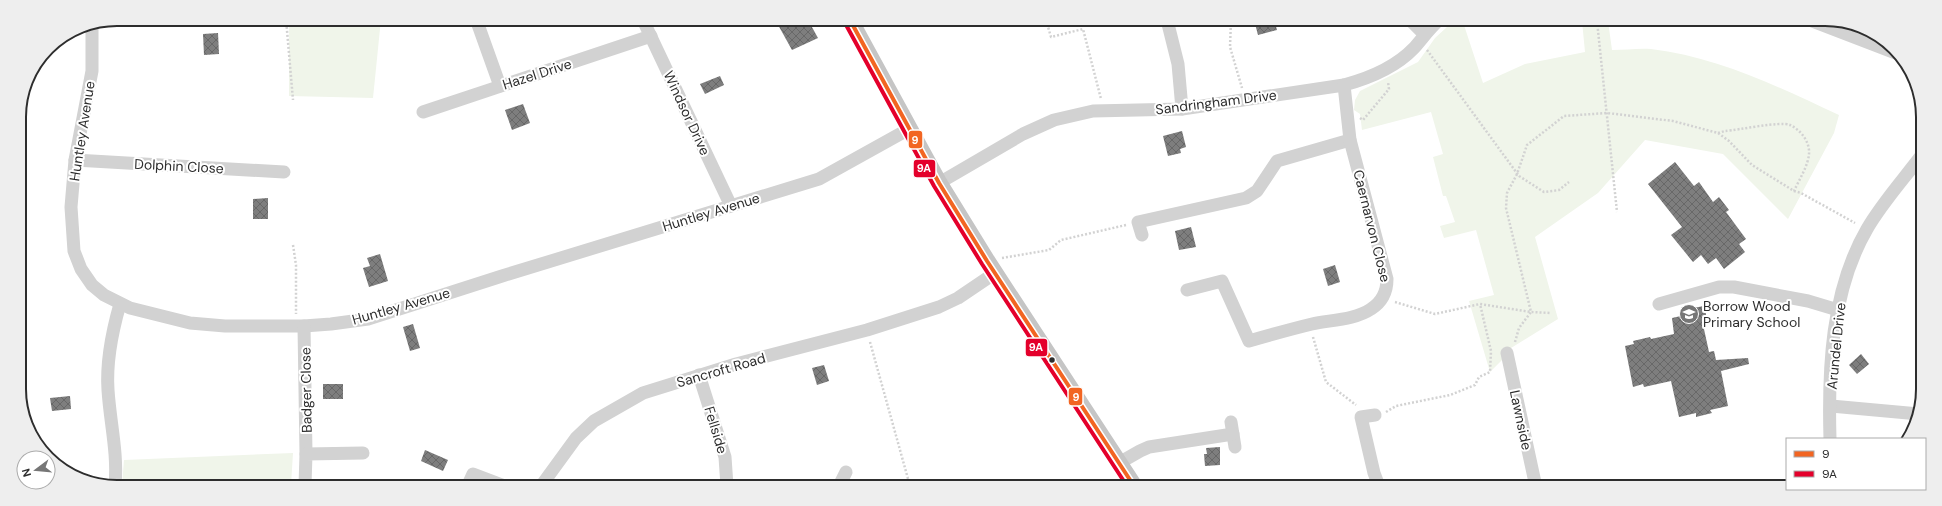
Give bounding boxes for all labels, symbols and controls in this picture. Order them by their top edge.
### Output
street label: Hazel Drive [500,54,574,94]
street label: Windsor Drive [660,68,714,158]
street label: Huntley Avenue [65,80,99,182]
street label: Sandringham Drive [1154,86,1278,118]
line badge: 9 [908,130,923,149]
text: 9 [912,133,919,147]
street label: Dolphin Close [134,155,224,177]
line badge: 9A [913,159,936,178]
text: 9A [917,161,931,175]
street label: Caernarvon Close [1349,168,1395,284]
street label: Huntley Avenue [660,189,762,235]
street label: Huntley Avenue [350,283,452,329]
place label: Borrow Wood Primary School [1703,297,1800,331]
street label: Arundel Drive [1822,302,1850,390]
school or university icon: Borrow Wood Primary School [1678,303,1700,325]
line badge: 9A [1025,338,1048,357]
text: 9A [1029,340,1043,354]
street label: Badger Close [296,347,316,433]
street label: Sancroft Road [675,349,767,391]
unlabelled marker [1047,355,1057,365]
line badge: 9 [1068,387,1083,406]
street label: Lawnside [1506,388,1536,452]
text: 9 [1073,390,1080,404]
street label: Fellside [700,404,732,456]
legend [1786,438,1926,490]
text: 9 [1822,446,1830,462]
north arrow [16,450,56,490]
text: 9A [1822,466,1837,482]
text: N [19,467,34,479]

